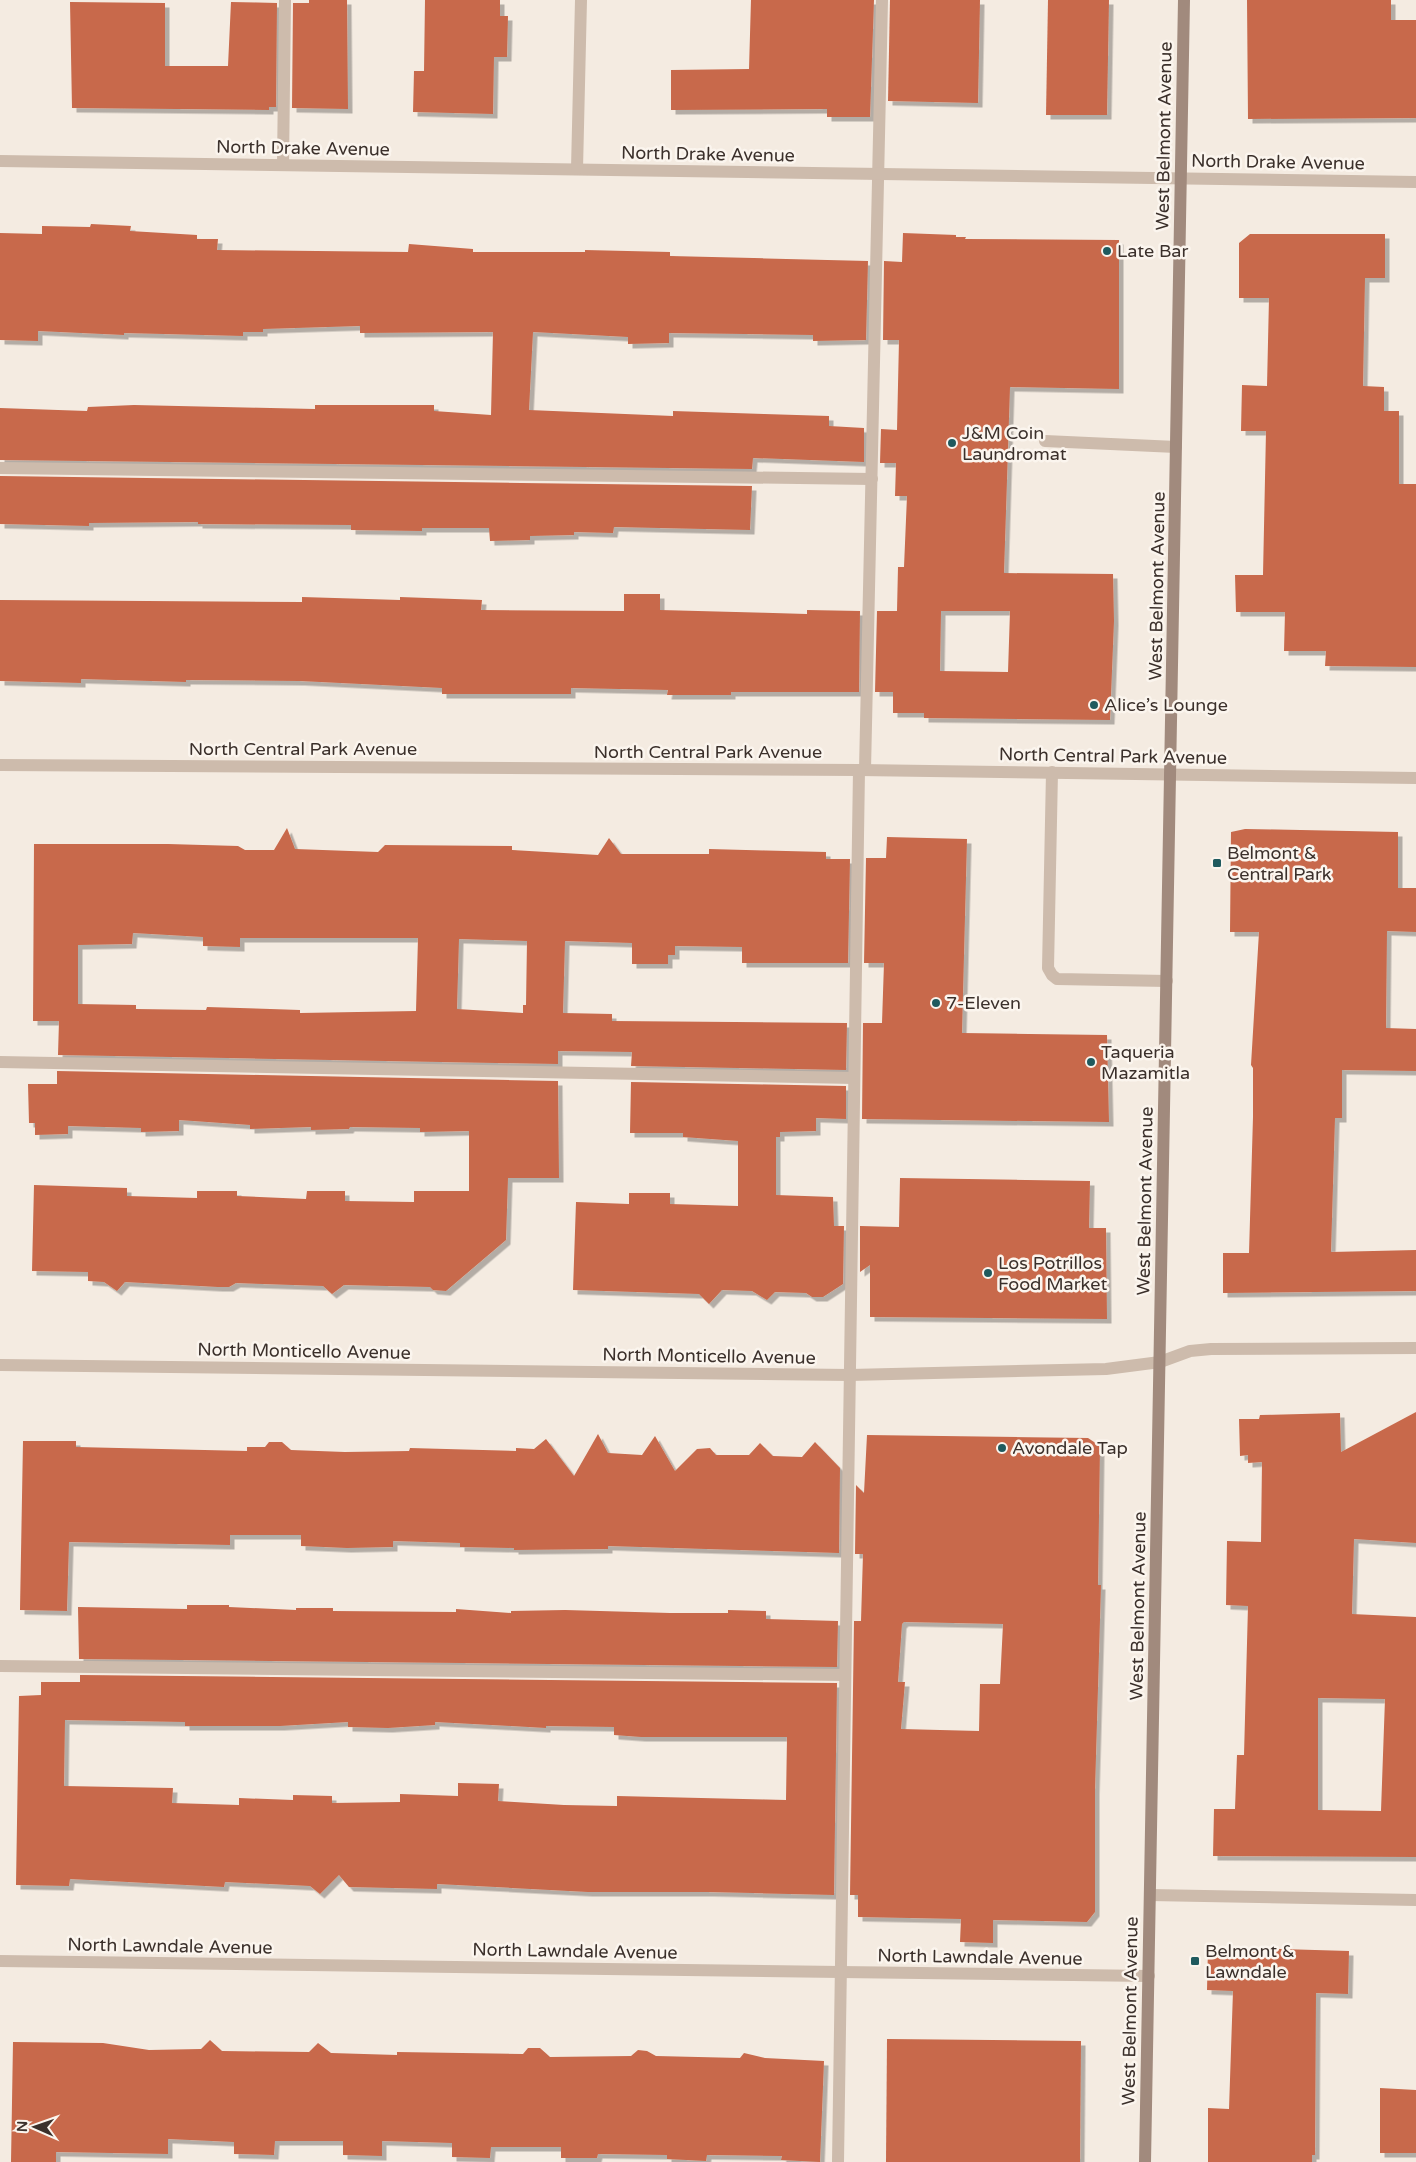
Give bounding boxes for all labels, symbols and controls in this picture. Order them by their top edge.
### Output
street label: West Belmont Avenue [1151,41,1177,231]
street label: North Drake Avenue [216,135,390,161]
street label: North Drake Avenue [621,141,795,167]
street label: North Drake Avenue [1191,149,1365,175]
place label: Late Bar [1117,240,1188,262]
marker: Late Bar [1101,245,1113,257]
place label: J&M Coin Laundromat [962,422,1067,465]
marker: J&M Coin Laundromat [946,437,958,449]
street label: West Belmont Avenue [1144,491,1170,681]
place label: Alice’s Lounge [1104,694,1228,716]
marker: Alice’s Lounge [1088,699,1100,711]
street label: North Central Park Avenue [189,738,417,760]
street label: North Central Park Avenue [594,741,822,763]
street label: North Central Park Avenue [999,743,1227,769]
place label: Belmont & Central Park [1227,842,1332,885]
marker: Belmont & Central Park [1211,857,1223,869]
place label: 7-Eleven [946,992,1021,1014]
marker: 7-Eleven [930,997,942,1009]
place label: Taqueria Mazamitla [1101,1041,1190,1084]
marker: Taqueria Mazamitla [1085,1056,1097,1068]
street label: West Belmont Avenue [1132,1106,1158,1296]
place label: Los Potrillos Food Market [998,1252,1107,1295]
marker: Los Potrillos Food Market [982,1267,994,1279]
street label: North Monticello Avenue [197,1338,411,1364]
street label: North Monticello Avenue [602,1343,816,1369]
place label: Avondale Tap [1012,1437,1128,1459]
marker: Avondale Tap [996,1442,1008,1454]
street label: West Belmont Avenue [1125,1511,1151,1701]
street label: West Belmont Avenue [1117,1916,1143,2106]
street label: North Lawndale Avenue [67,1933,273,1959]
street label: North Lawndale Avenue [472,1938,678,1964]
place label: Belmont & Lawndale [1205,1940,1295,1983]
street label: North Lawndale Avenue [877,1944,1083,1970]
marker: Belmont & Lawndale [1189,1955,1201,1967]
north arrow [10,2102,60,2152]
text: N [14,2121,31,2132]

